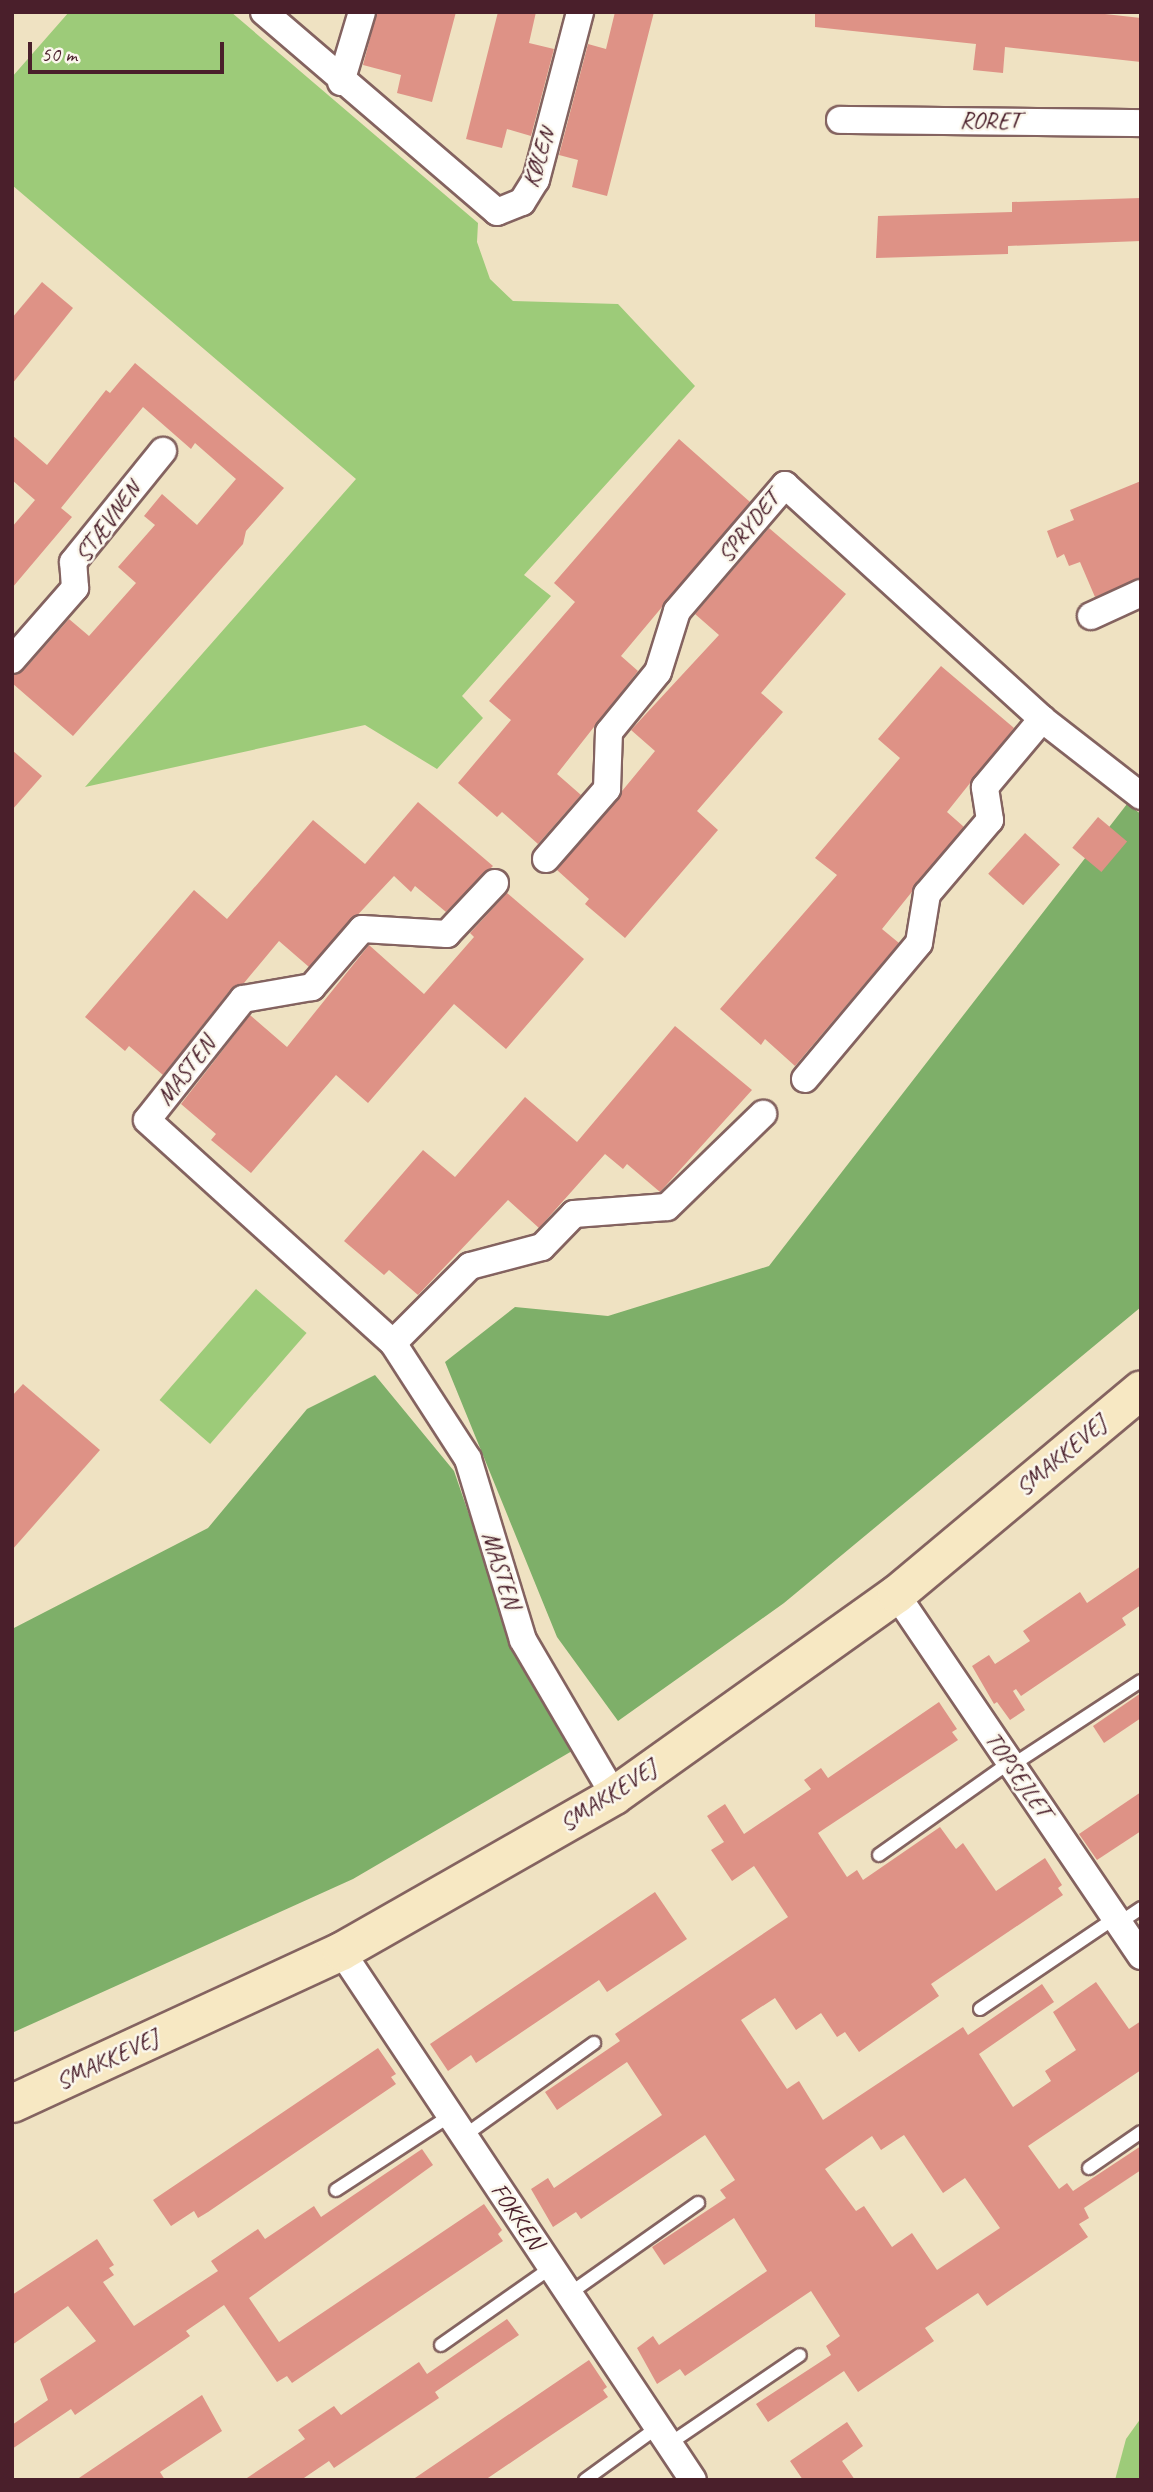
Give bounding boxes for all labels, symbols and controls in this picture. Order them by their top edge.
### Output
scale bar [32,28,228,72]
text: 50 m [41,41,77,67]
street label: RORET [960,106,1020,136]
street label: KØLEN [516,125,562,191]
street label: STÆVNEN [68,476,148,568]
street label: SPRYDET [711,486,787,568]
street label: MASTEN [150,1031,222,1111]
street label: SMAKKEVEJ [1010,1410,1112,1502]
street label: MASTEN [476,1528,526,1612]
street label: TOPSEJLET [979,1726,1057,1824]
street label: SMAKKEVEJ [554,1754,662,1838]
street label: SMAKKEVEJ [51,2024,163,2096]
street label: FOKKEN [484,2177,550,2255]

